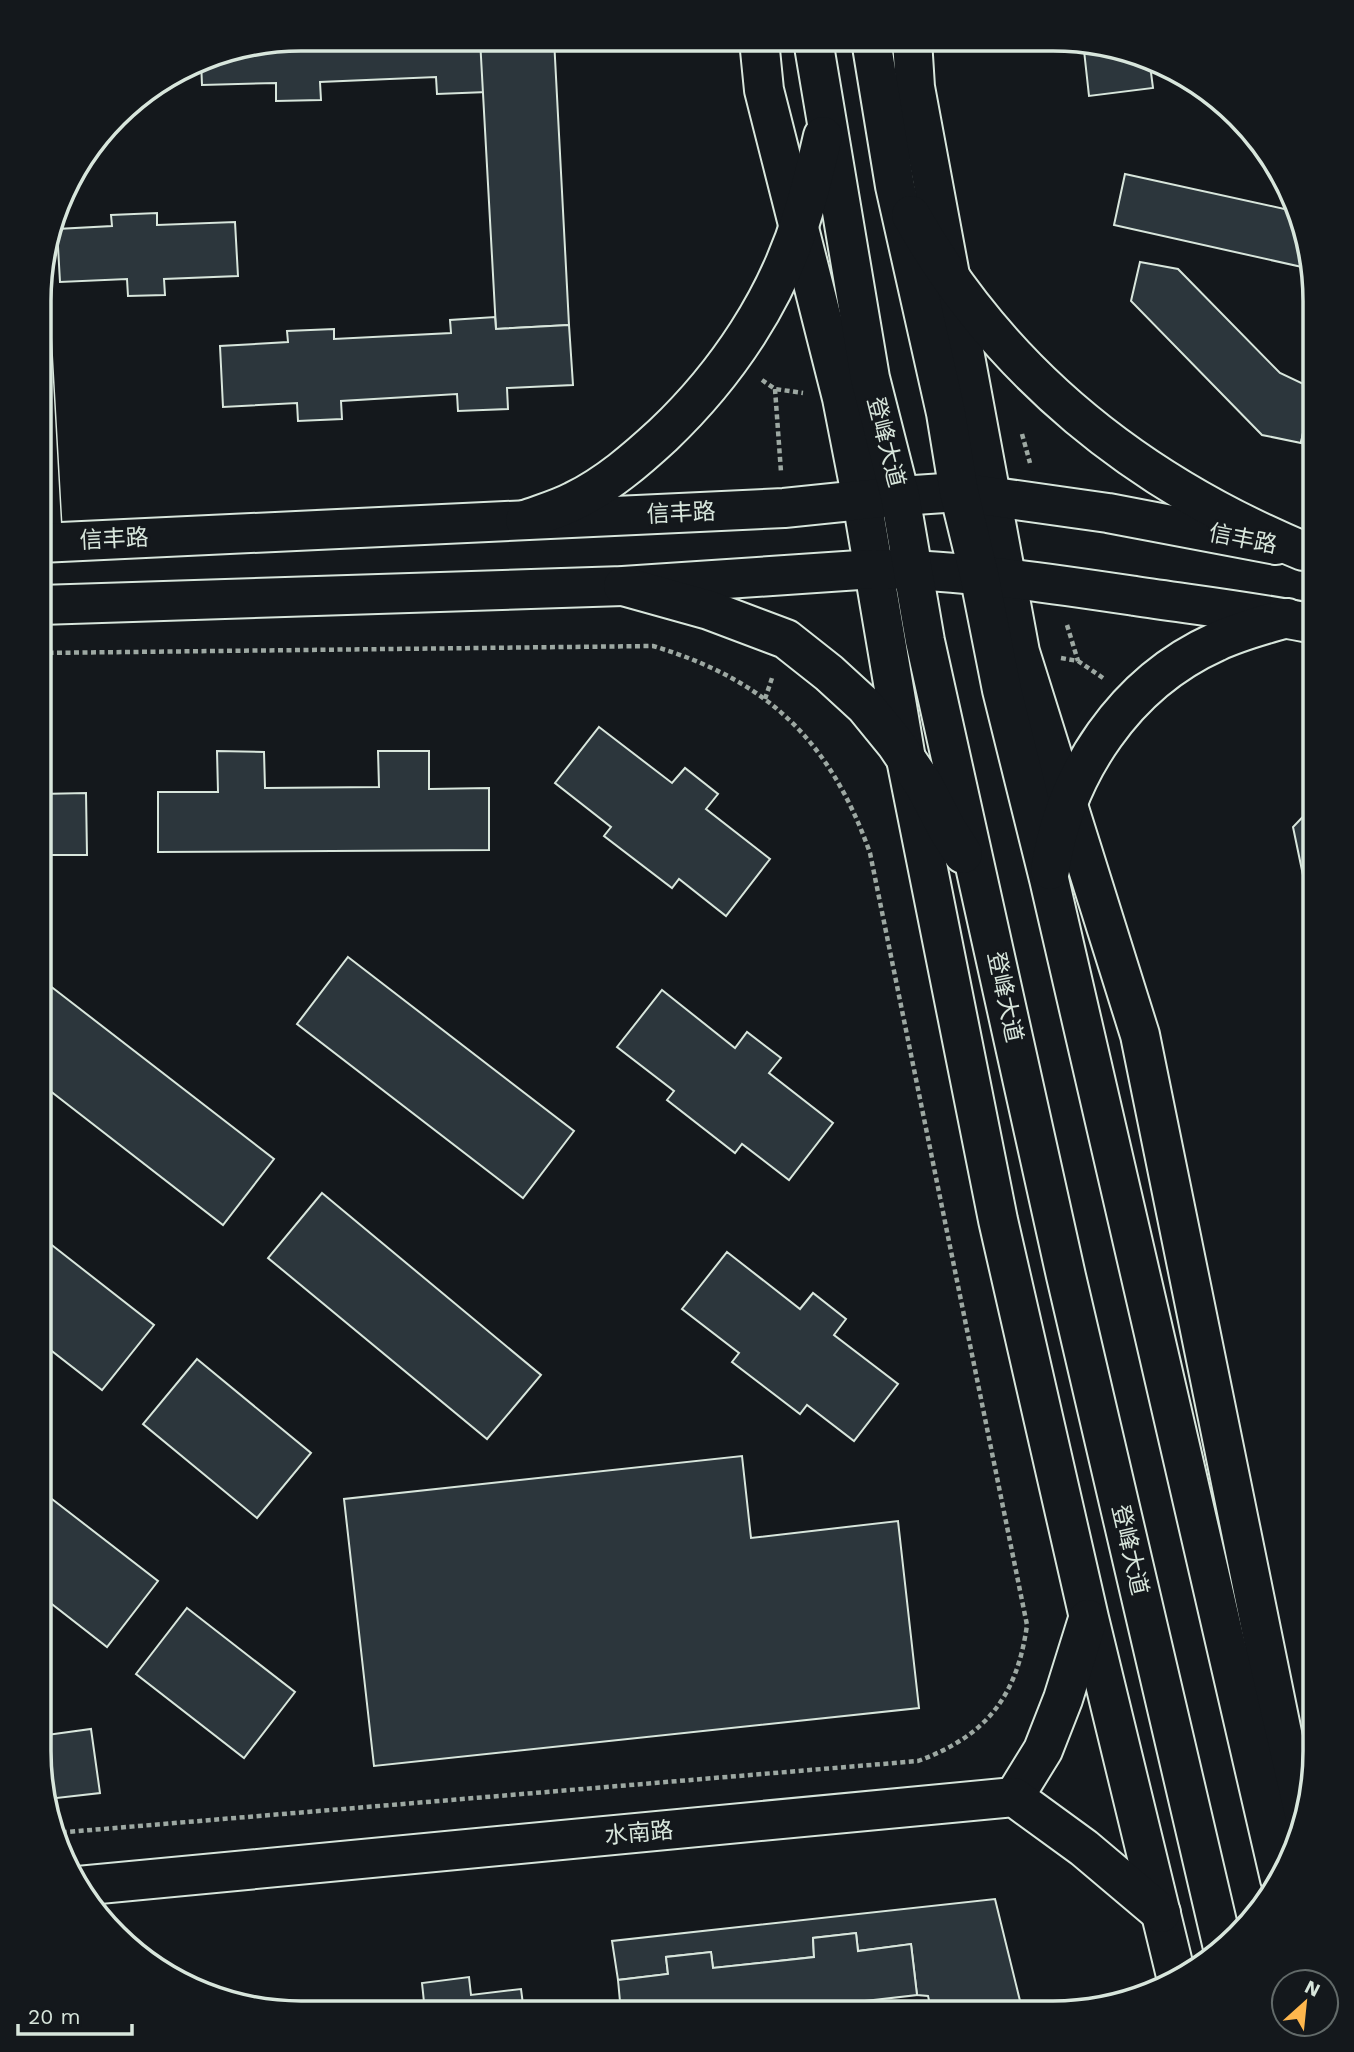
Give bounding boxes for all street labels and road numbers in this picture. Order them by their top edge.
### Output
street label: 登峰大道 [862,394,910,490]
street label: 信丰路 [646,498,716,528]
street label: 信丰路 [1207,519,1279,559]
street label: 信丰路 [79,524,149,554]
street label: 登峰大道 [982,949,1028,1045]
street label: 登峰大道 [1106,1502,1154,1598]
street label: 水南路 [603,1817,675,1849]

